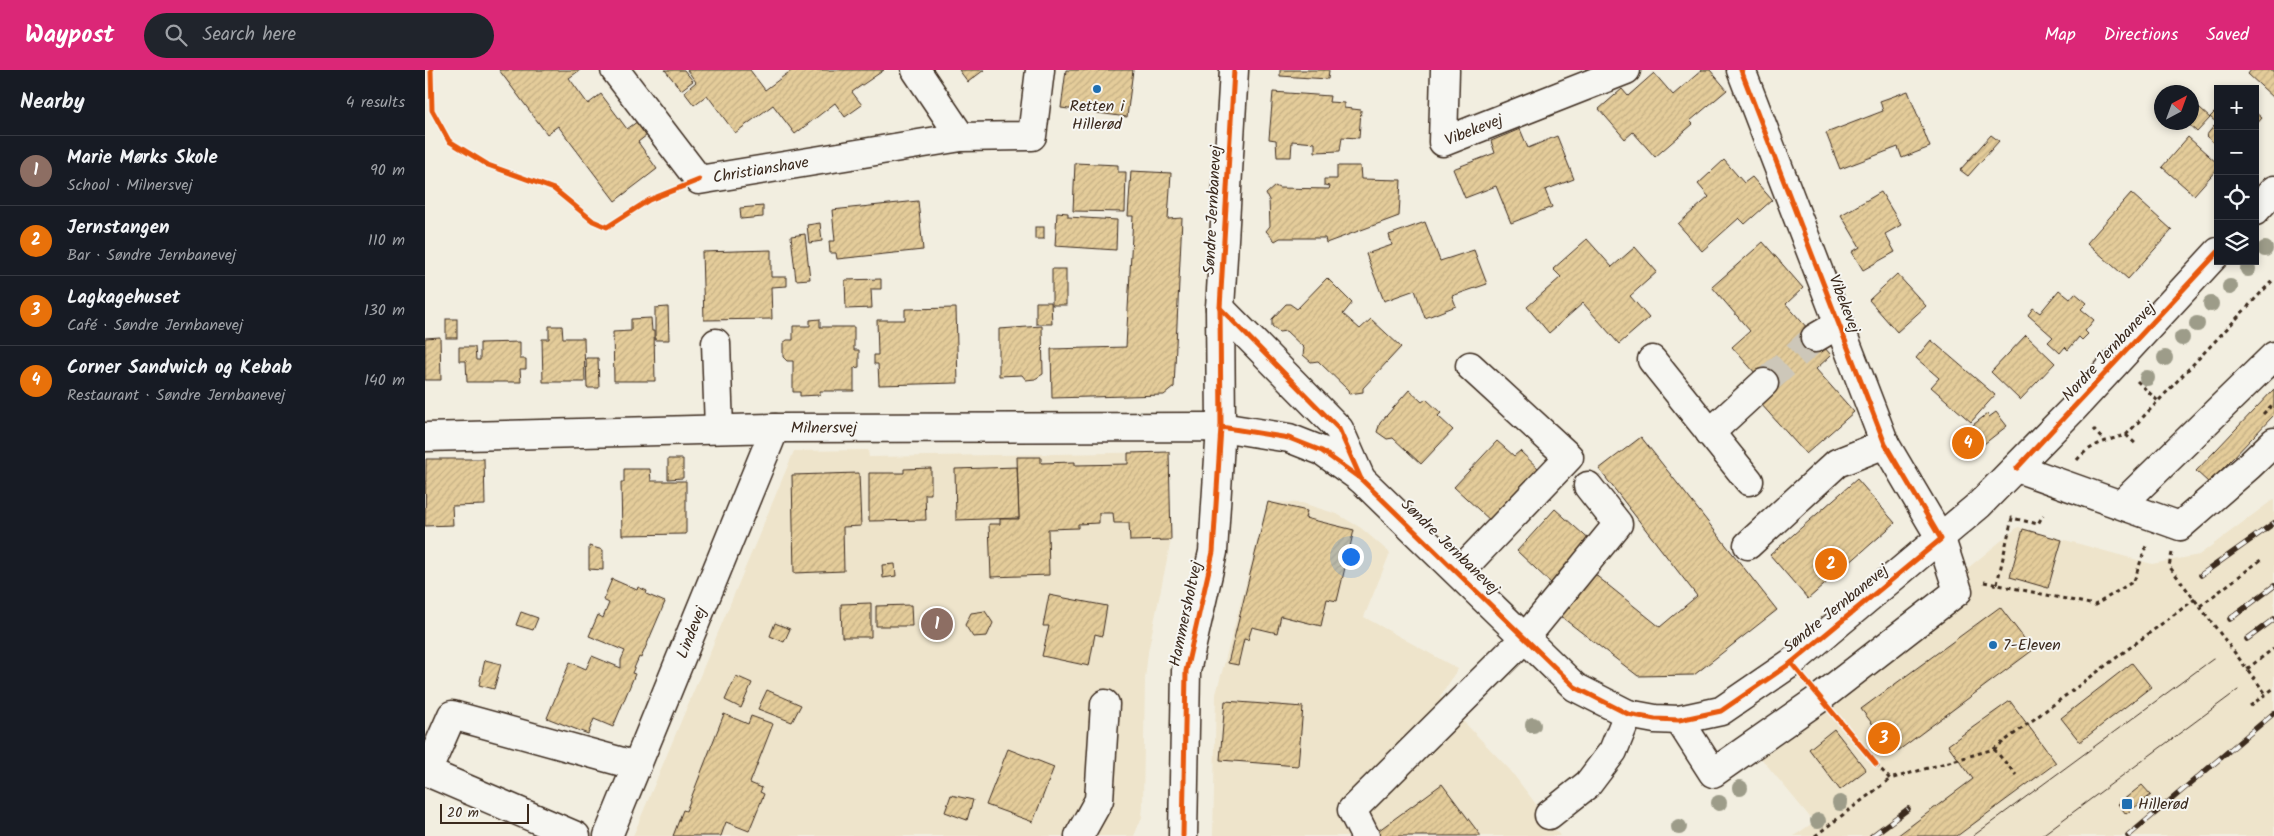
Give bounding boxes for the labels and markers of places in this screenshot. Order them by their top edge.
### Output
marker: Retten i Hillerød [1091,83,1103,95]
place label: Retten i Hillerød [1070,94,1126,137]
pin: 4 [1952,424,1984,462]
pin: 2 [1815,545,1847,583]
pin: 1 [921,605,953,643]
place label: 7-Eleven [2003,633,2061,658]
marker: 7-Eleven [1987,639,1999,651]
pin: 3 [1868,719,1900,757]
place label: Hillerød [2138,792,2189,817]
marker: Hillerød [2120,797,2134,811]

